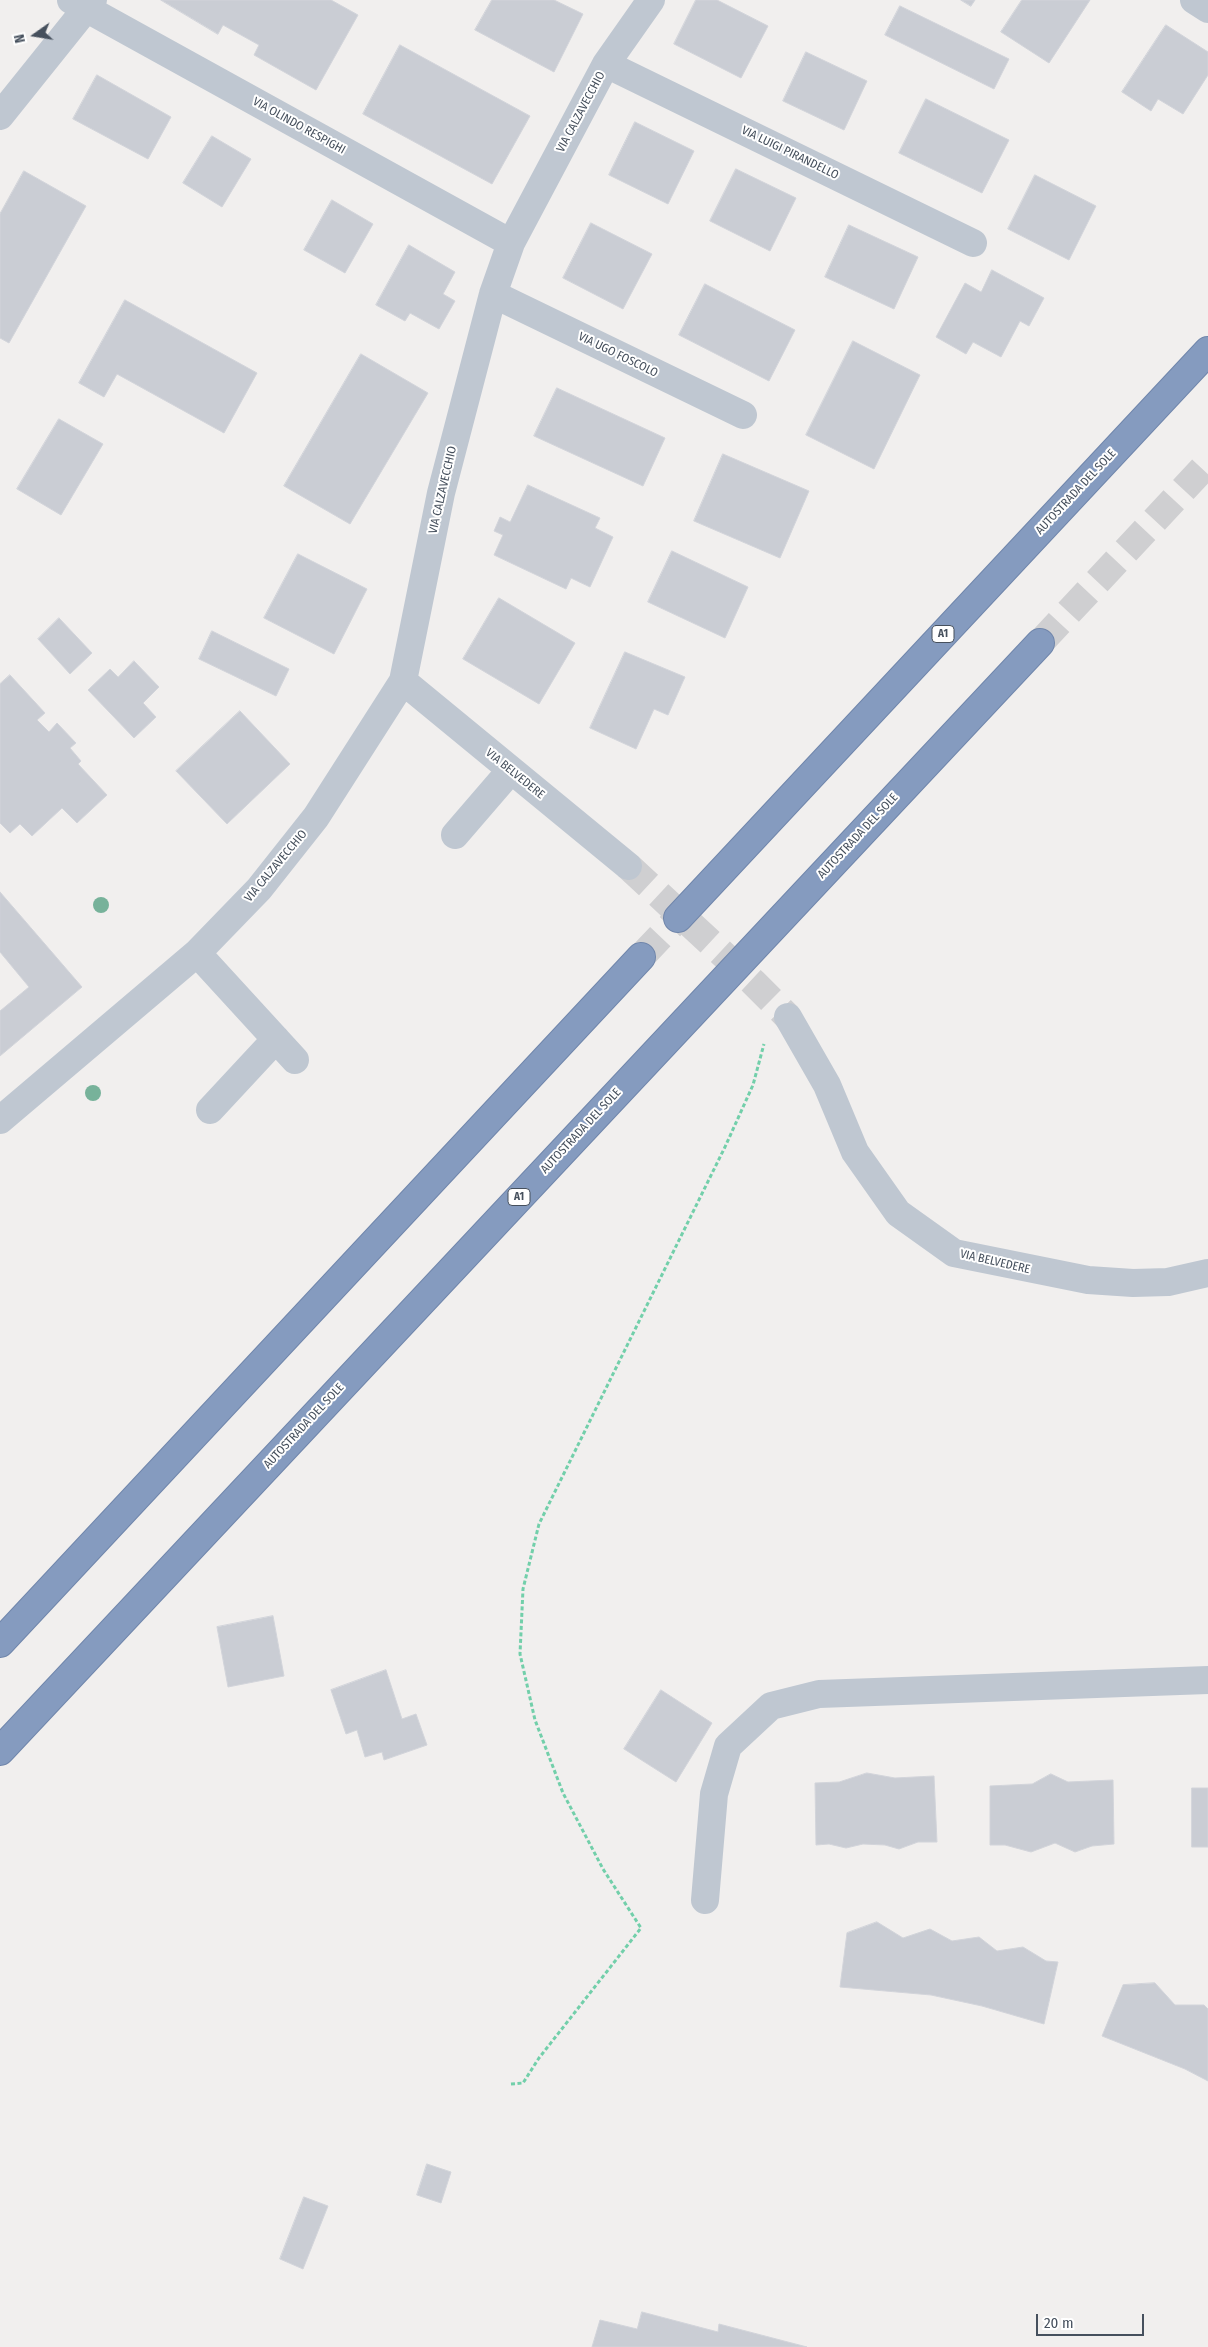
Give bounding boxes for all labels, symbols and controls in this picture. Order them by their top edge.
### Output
north arrow [10,10,60,60]
text: N [11,32,29,44]
street label: VIA CALZAVECCHIO [554,69,608,155]
street label: VIA OLINDO RESPIGHI [250,95,348,157]
street label: VIA LUIGI PIRANDELLO [739,123,841,183]
street label: VIA UGO FOSCOLO [576,329,660,381]
street label: VIA CALZAVECCHIO [426,445,460,535]
street label: AUTOSTRADA DEL SOLE [1033,446,1119,538]
road number: A1 [932,626,954,642]
street label: VIA BELVEDERE [483,746,547,802]
street label: AUTOSTRADA DEL SOLE [815,790,901,882]
street label: VIA CALZAVECCHIO [242,827,310,905]
street label: AUTOSTRADA DEL SOLE [538,1085,624,1177]
road number: A1 [508,1188,530,1206]
street label: VIA BELVEDERE [959,1247,1031,1277]
street label: AUTOSTRADA DEL SOLE [261,1380,347,1472]
scale bar [1038,2304,1146,2336]
text: 20 m [1044,2314,1074,2332]

